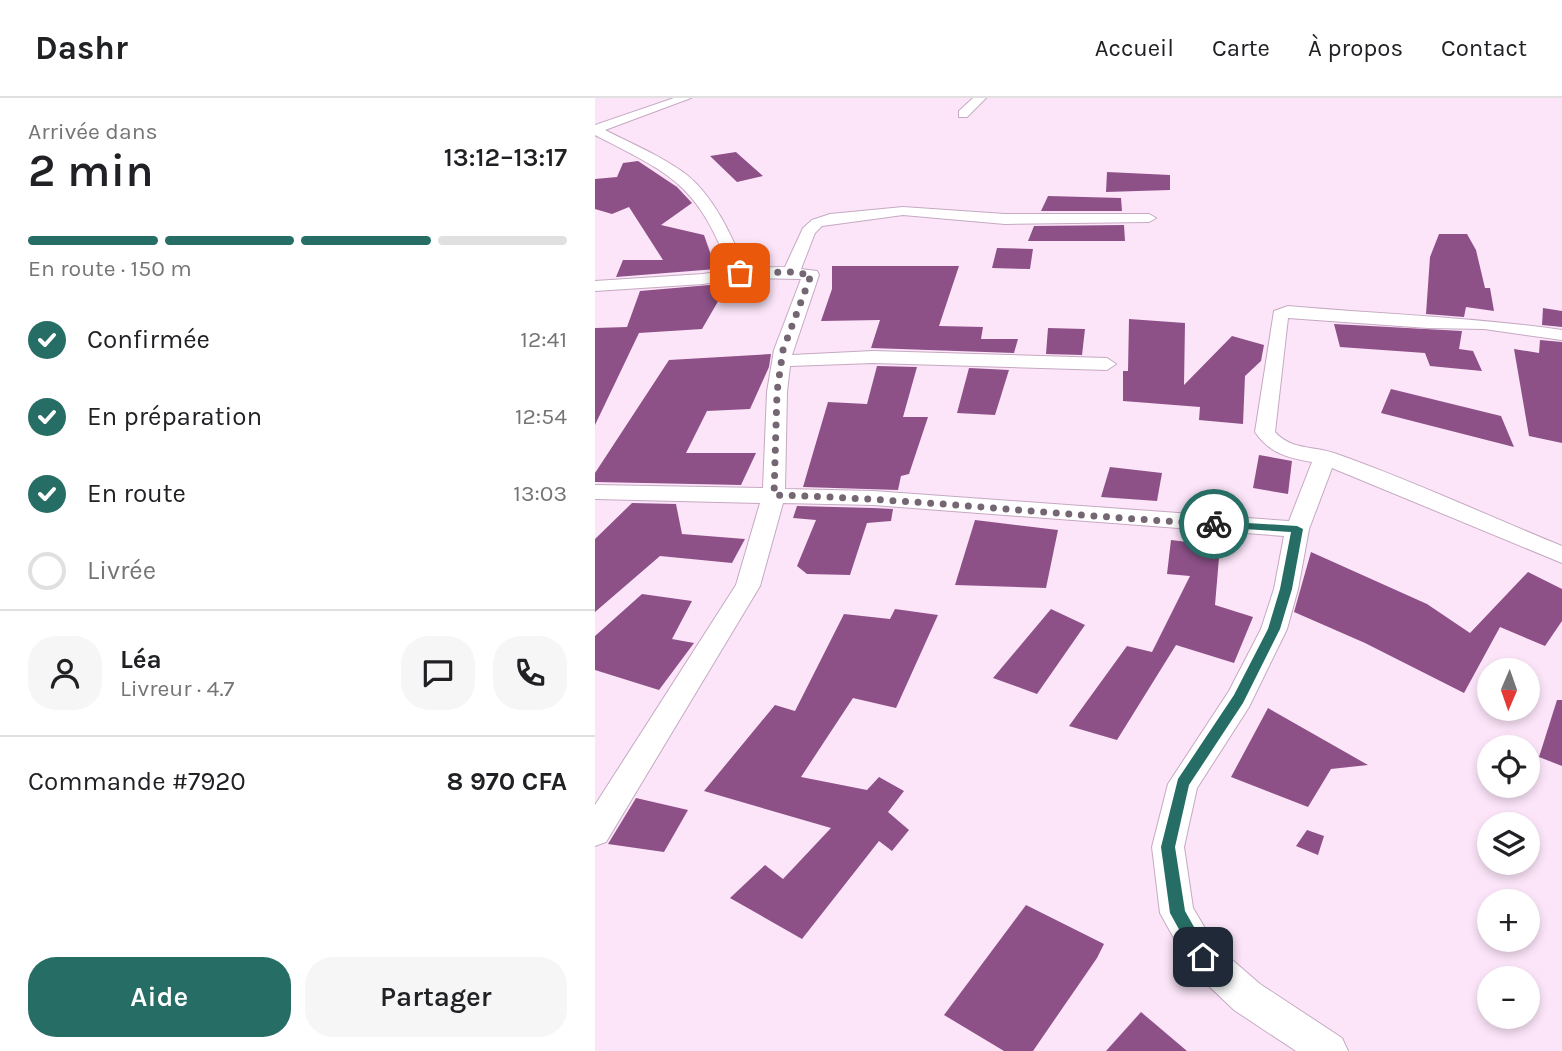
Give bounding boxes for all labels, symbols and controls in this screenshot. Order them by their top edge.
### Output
text: Dashr [35,29,128,67]
text: Accueil [1095,34,1174,62]
text: Carte [1212,34,1270,62]
text: À propos [1308,34,1403,62]
text: Contact [1441,34,1527,62]
text: Arrivée dans [28,118,158,145]
text: 13:12–13:17 [444,142,567,173]
text: 2 min [28,144,154,198]
pin [710,243,770,303]
icon: bag [721,254,759,292]
text: En route · 150 m [28,255,192,282]
icon: check [28,321,66,359]
text: Confirmée [87,324,210,355]
text: 12:41 [520,326,567,353]
icon: check [28,398,66,436]
text: En préparation [87,401,262,432]
text: 12:54 [515,403,567,430]
icon: check [28,475,66,513]
text: En route [87,478,186,509]
text: 13:03 [513,480,567,507]
courier [1179,489,1249,559]
icon: bike [1195,505,1233,543]
text: Livrée [87,555,156,586]
button: person [28,636,102,710]
button: chat [401,636,475,710]
button: phone [493,636,567,710]
text: Léa [120,644,162,675]
north arrow [1477,658,1540,721]
map controls [1477,658,1540,1029]
text: Livreur · 4.7 [120,675,234,702]
button: locate [1477,735,1540,798]
text: Commande #7920 [28,766,246,797]
text: 8 970 CFA [447,766,567,797]
button: layers [1477,812,1540,875]
button: + [1477,889,1540,952]
pin [1173,927,1233,987]
icon: home [1184,938,1222,976]
button: Aide [28,957,291,1037]
button: Partager [305,957,567,1037]
button: − [1477,966,1540,1029]

